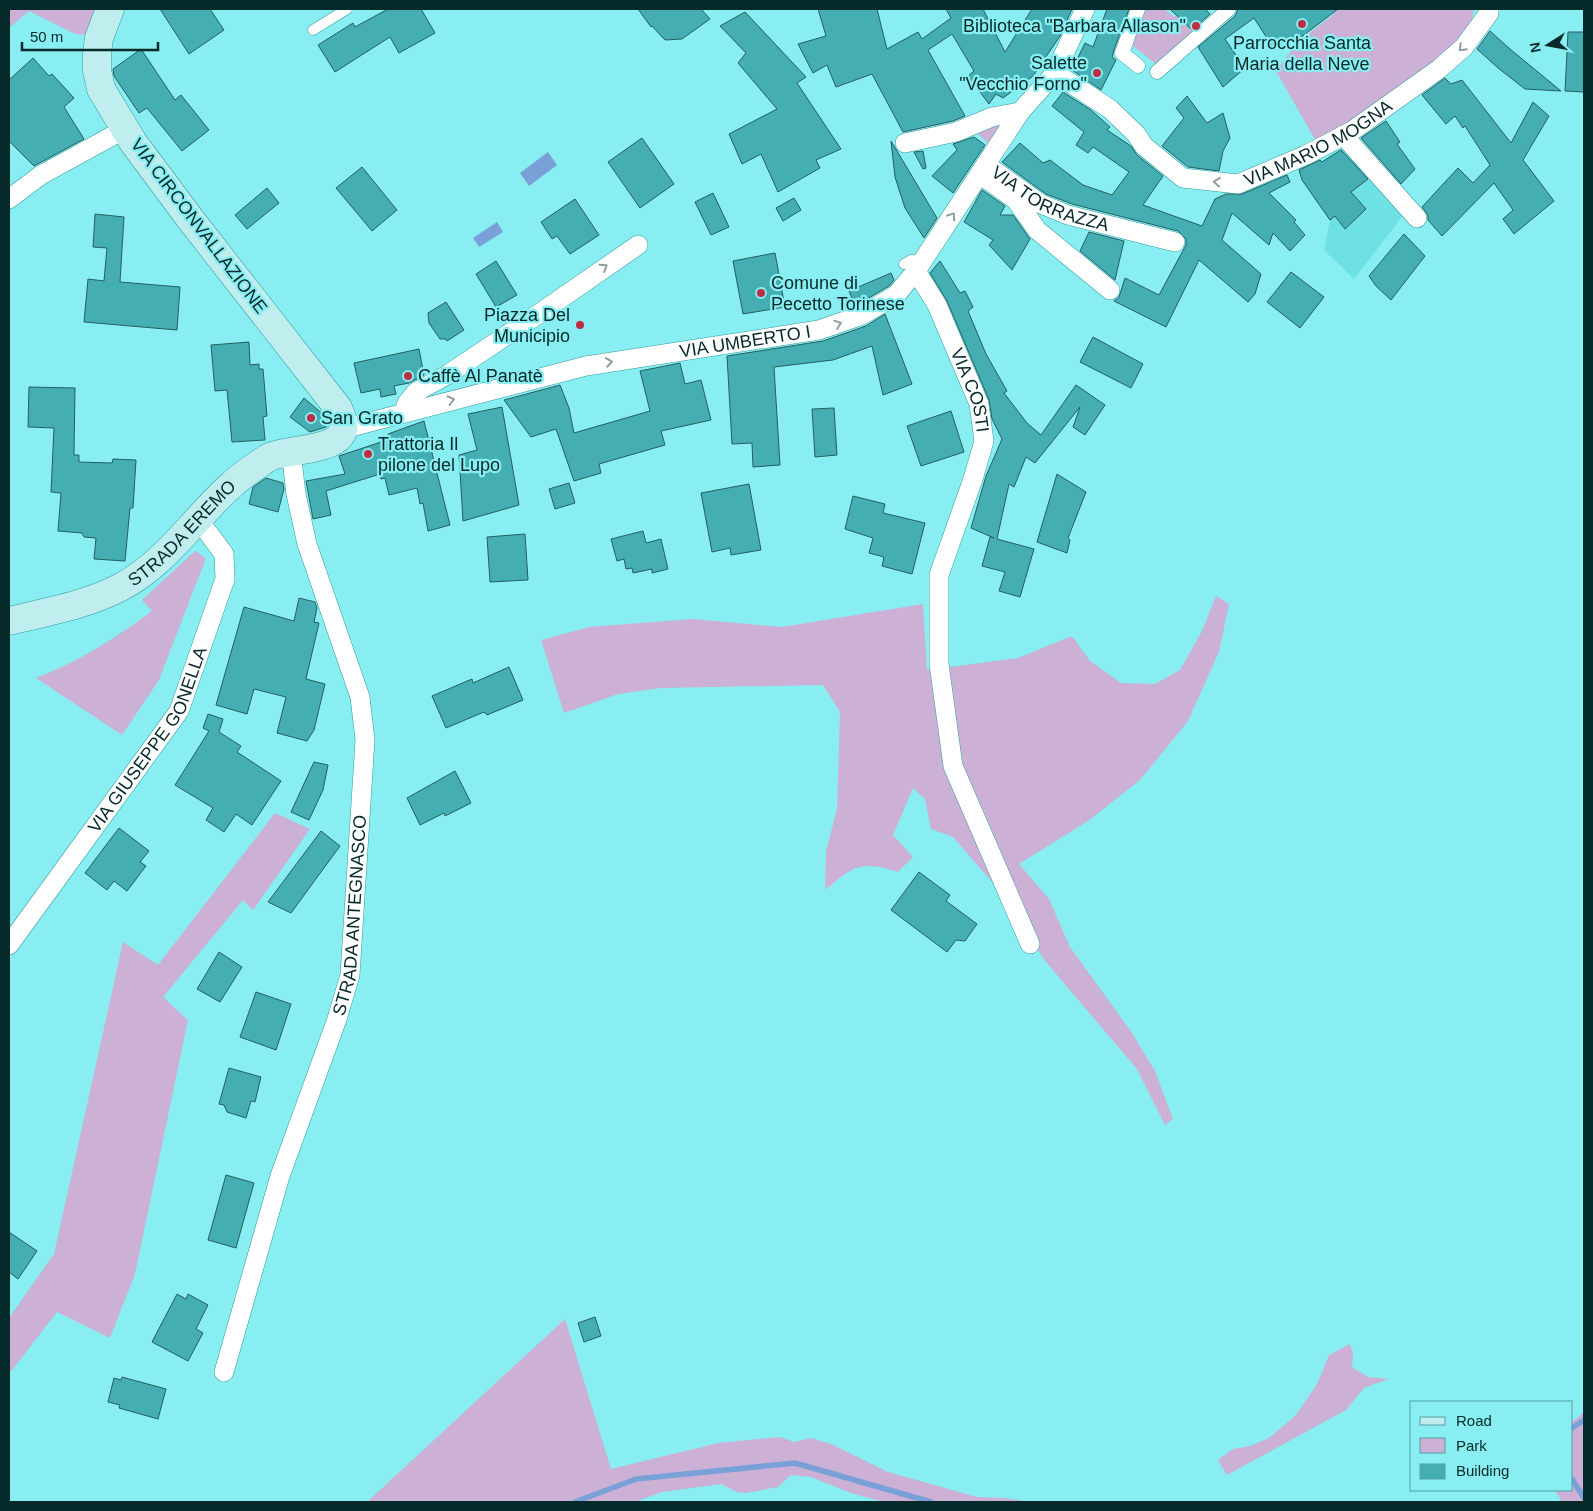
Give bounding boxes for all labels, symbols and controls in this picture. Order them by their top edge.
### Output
place label: Biblioteca "Barbara Allason" [963,16,1186,36]
marker: Parrocchia Santa Maria della Neve [1296,18,1308,30]
scale bar [22,20,159,52]
marker: Biblioteca "Barbara Allason" [1190,20,1202,32]
north arrow [1523,20,1573,70]
text: 50 m [30,28,63,45]
place label: Parrocchia Santa Maria della Neve [1233,33,1372,74]
text: N [1526,41,1544,54]
one-way arrow [1459,42,1468,51]
place label: Salette "Vecchio Forno" [959,53,1087,94]
marker: Salette "Vecchio Forno" [1091,67,1103,79]
street label: VIA MARIO MOGNA [1241,96,1396,190]
street label: VIA CIRCONVALLAZIONE [127,135,271,317]
street label: VIA TORRAZZA [988,162,1111,235]
one-way arrow [1213,177,1221,188]
one-way arrow [946,212,956,221]
one-way arrow [598,264,607,274]
place label: Comune di Pecetto Torinese [771,273,905,314]
marker: Comune di Pecetto Torinese [755,287,767,299]
place label: Piazza Del Municipio [484,305,570,346]
marker: Piazza Del Municipio [574,319,586,331]
one-way arrow [833,320,842,330]
street label: VIA UMBERTO I [678,321,812,361]
street label: VIA COSTI [947,345,993,434]
one-way arrow [605,358,614,368]
place label: Caffè Al Panatè [418,366,543,386]
marker: Caffè Al Panatè [402,370,414,382]
one-way arrow [447,395,455,405]
place label: San Grato [321,408,403,428]
marker: San Grato [305,412,317,424]
place label: Trattoria Il pilone del Lupo [378,434,500,475]
marker: Trattoria Il pilone del Lupo [362,448,374,460]
street label: STRADA EREMO [124,476,240,590]
street label: VIA GIUSEPPE GONELLA [84,644,211,837]
street label: STRADA ANTEGNASCO [329,814,370,1018]
legend [1410,1401,1573,1491]
text: Road [1456,1412,1492,1429]
text: Park [1456,1437,1487,1454]
text: Building [1456,1462,1509,1479]

